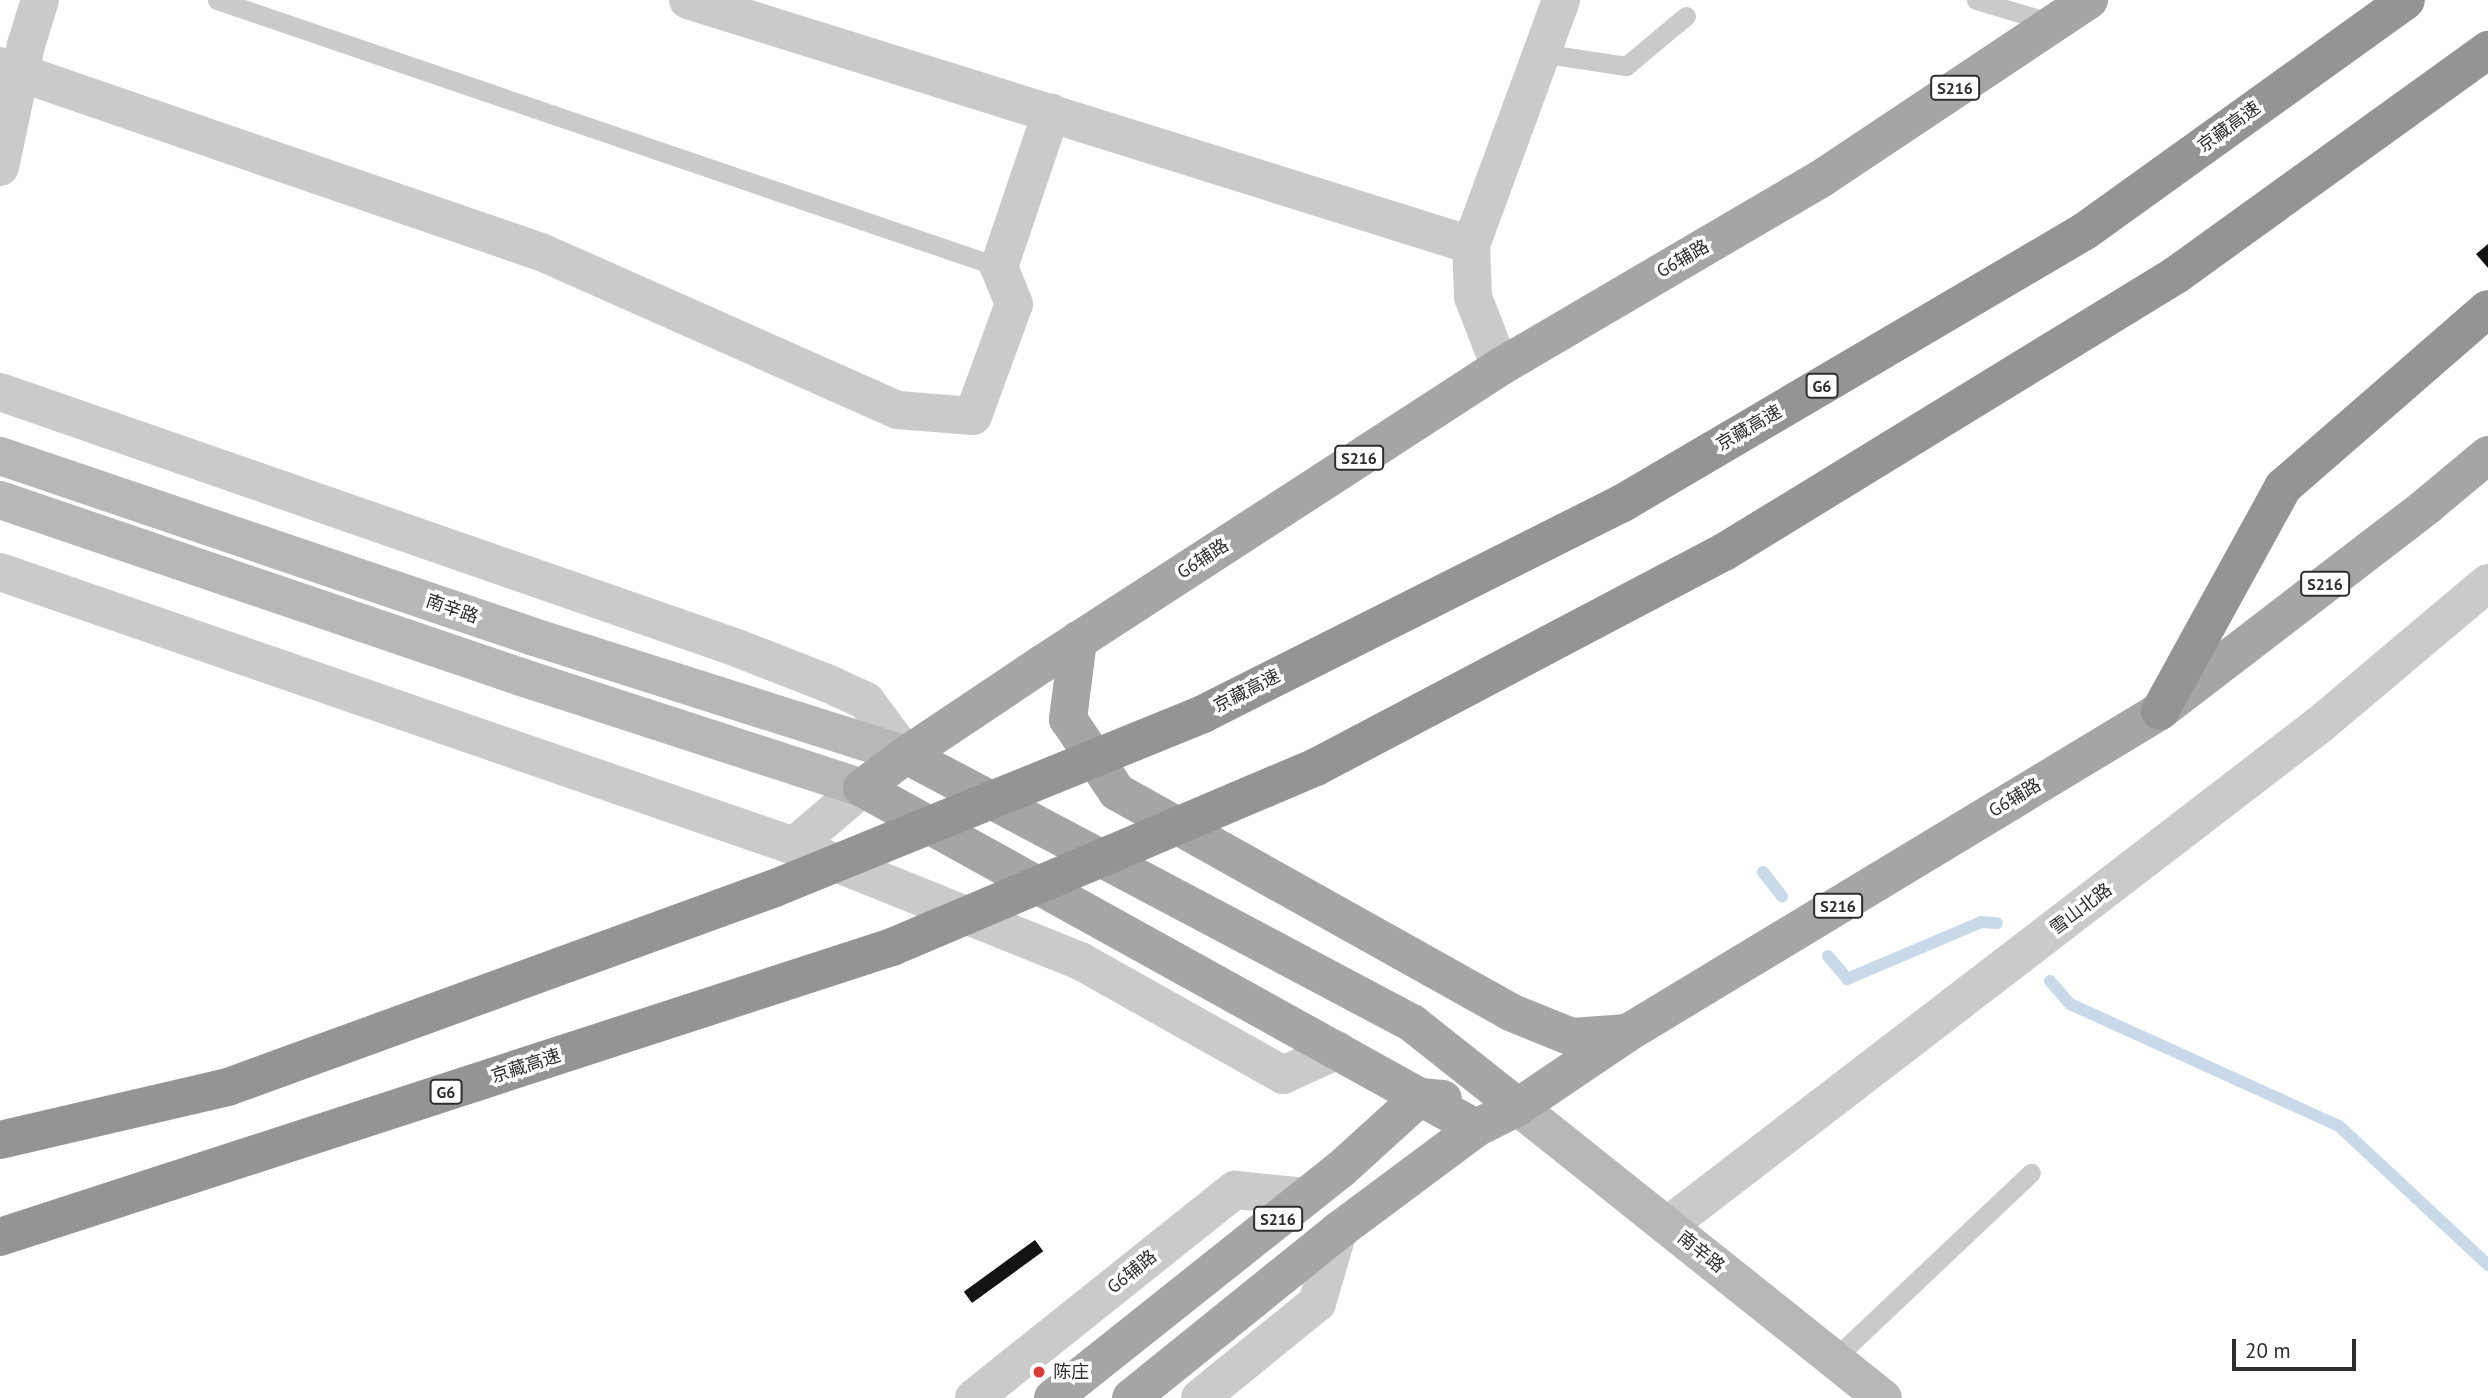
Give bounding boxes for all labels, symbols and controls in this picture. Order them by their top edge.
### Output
road number: S216 [1929,76,1981,100]
street label: 京藏高速 [2194,97,2264,157]
street label: G6辅路 [1653,235,1713,283]
road number: G6 [1804,374,1840,398]
street label: 京藏高速 [1712,401,1786,455]
road number: S216 [1333,446,1385,471]
street label: G6辅路 [1173,534,1233,584]
road number: S216 [2299,572,2351,596]
street label: 南辛路 [423,590,481,628]
street label: 京藏高速 [1210,665,1284,717]
street label: G6辅路 [1985,774,2045,822]
street label: 雪山北路 [2046,879,2116,939]
road number: S216 [1812,893,1864,918]
street label: 京藏高速 [488,1045,564,1087]
road number: G6 [428,1080,464,1104]
road number: S216 [1252,1206,1304,1232]
street label: 南辛路 [1673,1227,1729,1277]
street label: G6辅路 [1103,1246,1161,1298]
scale bar [2236,1324,2360,1368]
text: 20 m [2245,1337,2291,1364]
place label: 陈庄 [1053,1361,1089,1383]
marker: 陈庄 [1031,1364,1047,1380]

